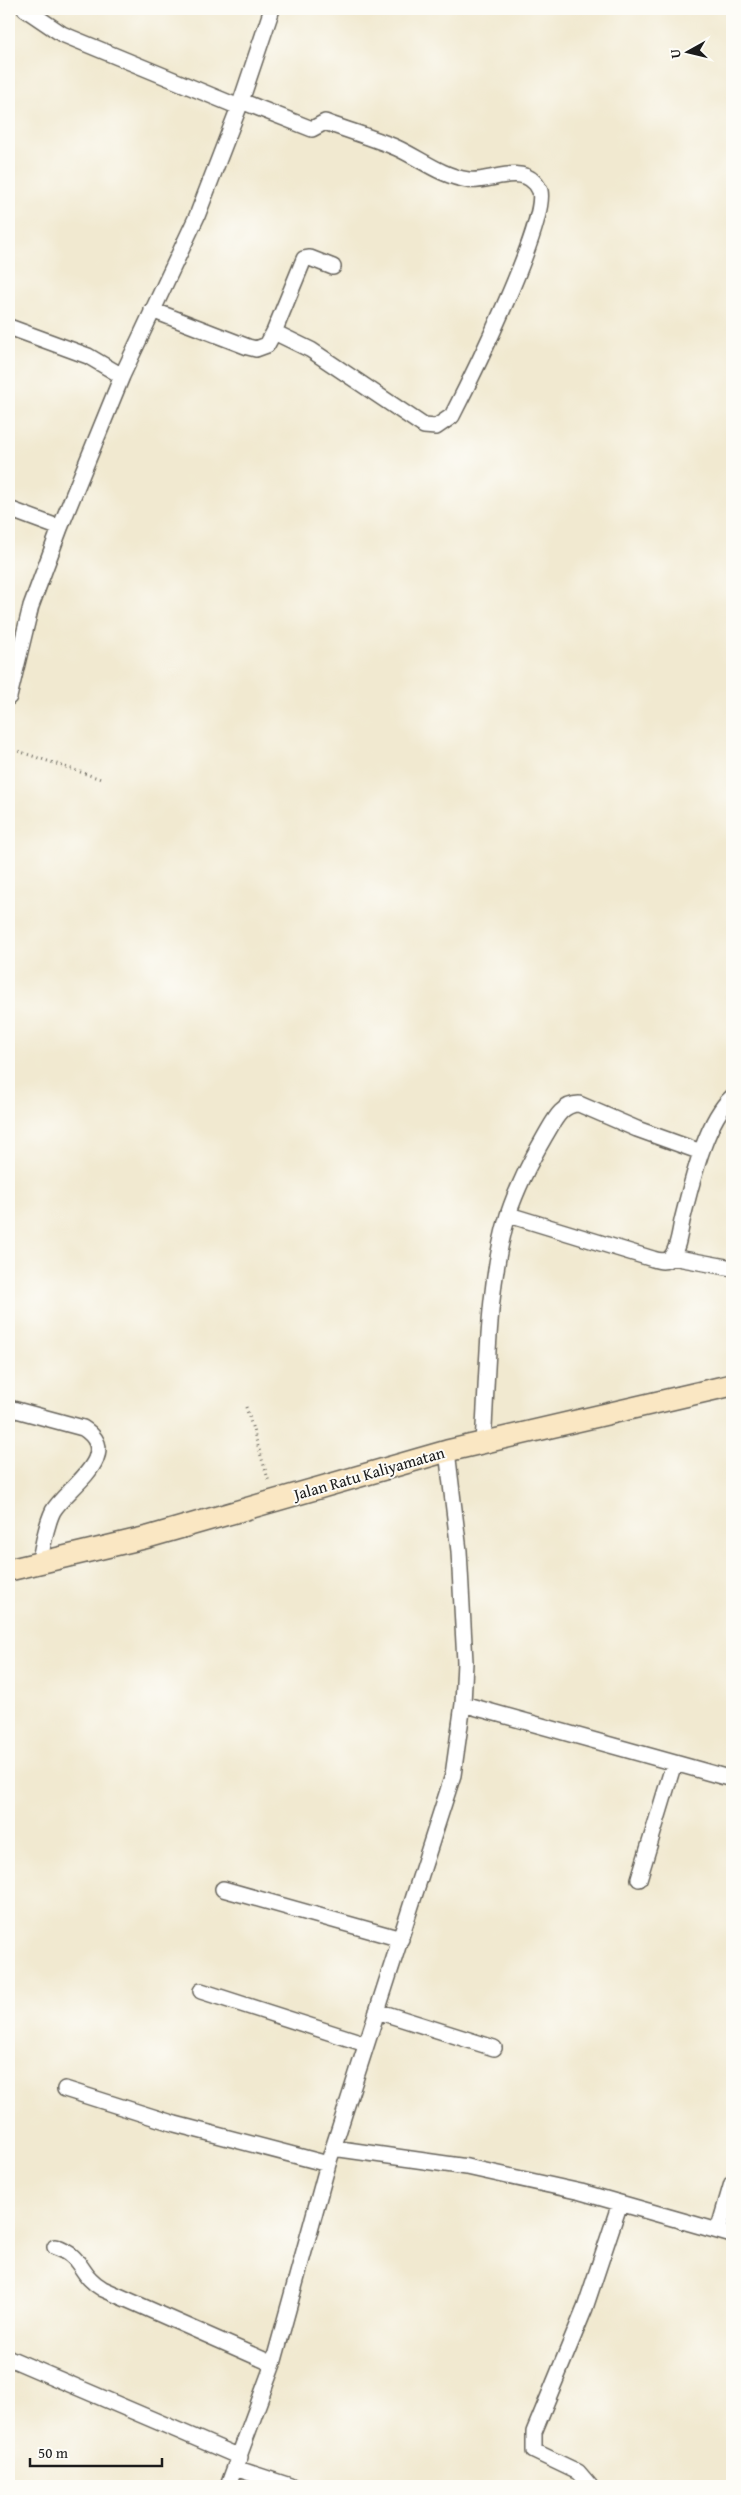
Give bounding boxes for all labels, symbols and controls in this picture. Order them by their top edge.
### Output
north arrow [664,28,714,78]
text: U [664,47,686,60]
street label: Jalan Ratu Kaliyamatan [289,1440,447,1507]
scale bar [30,2435,162,2467]
text: 50 m [38,2442,69,2463]

